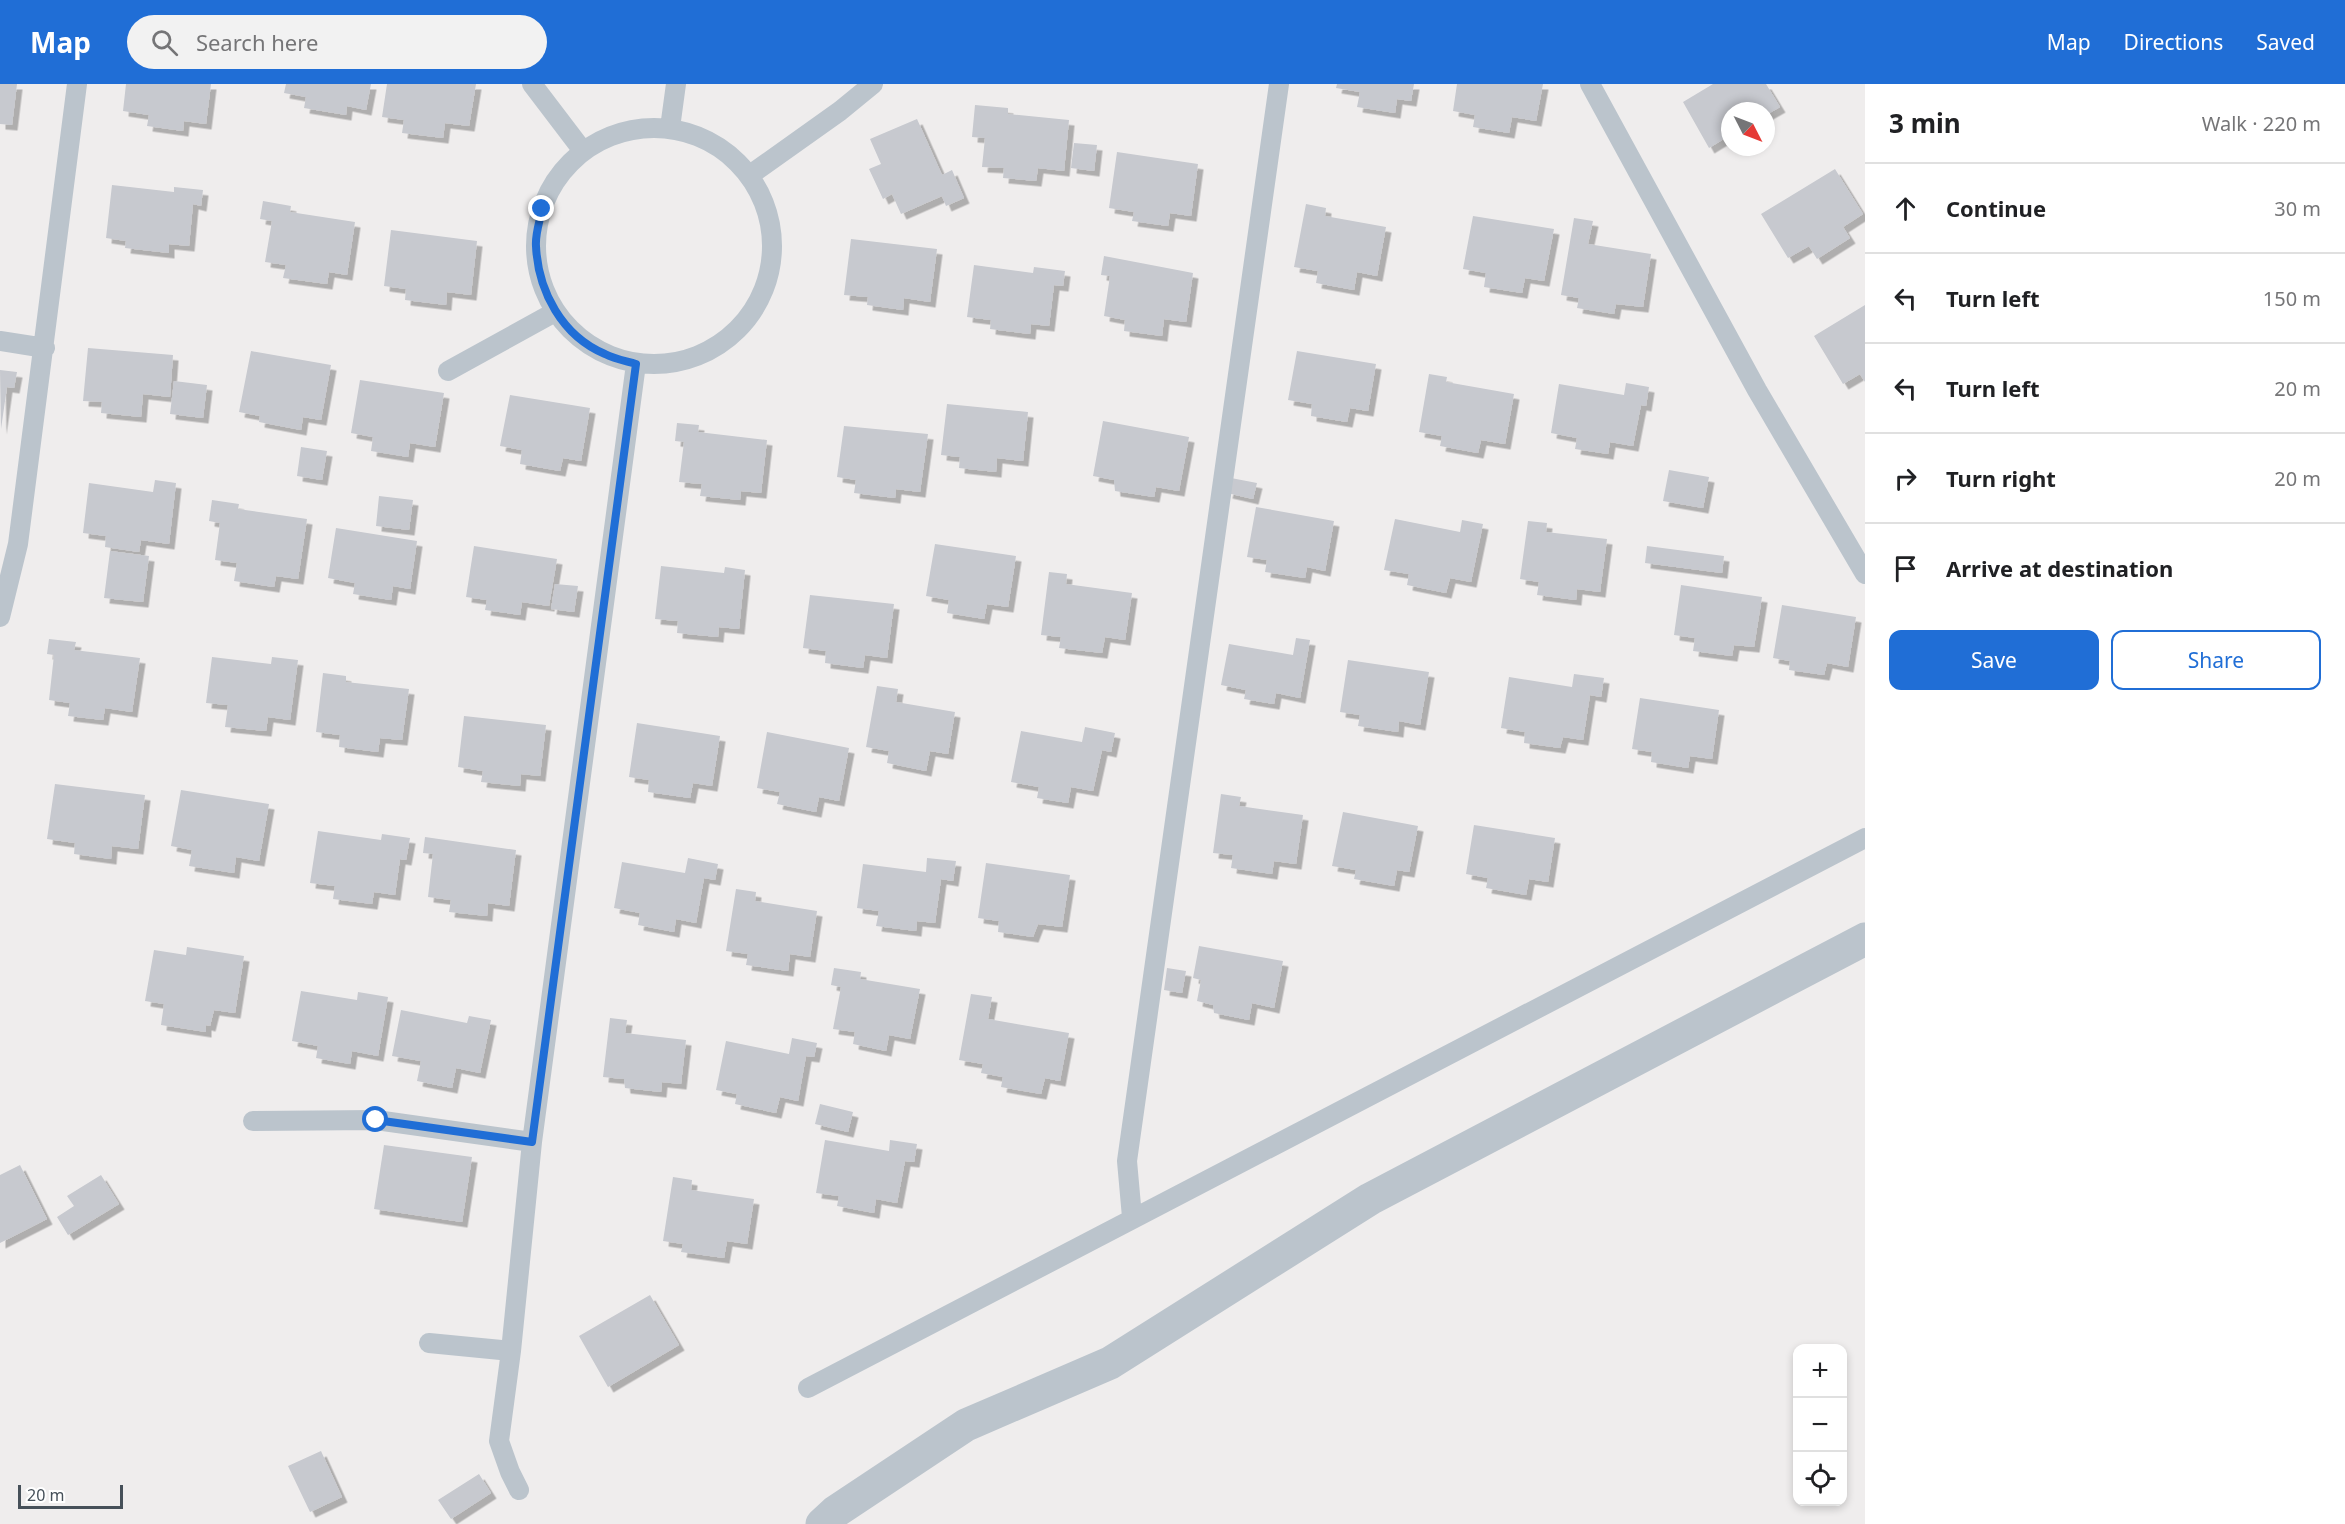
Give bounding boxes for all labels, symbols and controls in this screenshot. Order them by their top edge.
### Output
search box [127,15,547,69]
text: Map [30,23,91,61]
icon: search [148,26,181,59]
text: Search here [196,27,318,57]
text: Map [2047,28,2091,56]
text: Directions [2124,28,2223,56]
text: Saved [2256,28,2315,56]
north arrow [1721,102,1775,156]
text: 3 min [1889,105,1961,141]
text: Walk · 220 m [2202,110,2321,137]
icon: ahead [1889,192,1922,225]
text: Continue [1946,193,2046,223]
route end [528,195,554,221]
text: 30 m [2274,195,2321,222]
icon: left [1889,282,1922,315]
text: Turn left [1946,283,2040,313]
text: 150 m [2263,285,2321,312]
icon: left [1889,372,1922,405]
text: Turn left [1946,373,2040,403]
text: 20 m [2274,375,2321,402]
icon: right [1889,462,1922,495]
text: Turn right [1946,463,2056,493]
text: 20 m [2274,465,2321,492]
icon: arrive [1889,552,1922,585]
text: Arrive at destination [1946,553,2173,583]
button: Save [1889,630,2099,690]
button: Share [2111,630,2321,690]
route start [362,1106,388,1132]
map controls [1793,1344,1847,1506]
button: + [1793,1344,1847,1398]
button: − [1793,1398,1847,1452]
button: locate [1793,1452,1847,1506]
scale bar [18,1482,123,1510]
text: 20 m [27,1484,64,1506]

